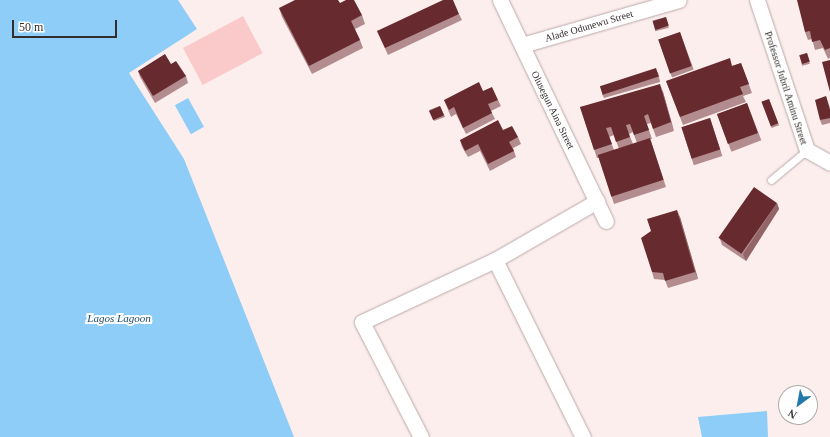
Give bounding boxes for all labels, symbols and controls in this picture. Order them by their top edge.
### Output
street label: Alade Odunewu Street [544,8,634,44]
scale bar [14,12,119,38]
text: 50 m [19,20,43,34]
street label: Professor Jubril Aminu Street [762,29,810,147]
street label: Olusegun Aina Street [529,69,577,151]
water label: Lagos Lagoon [87,311,151,325]
north arrow [778,385,818,425]
text: N [786,407,799,422]

